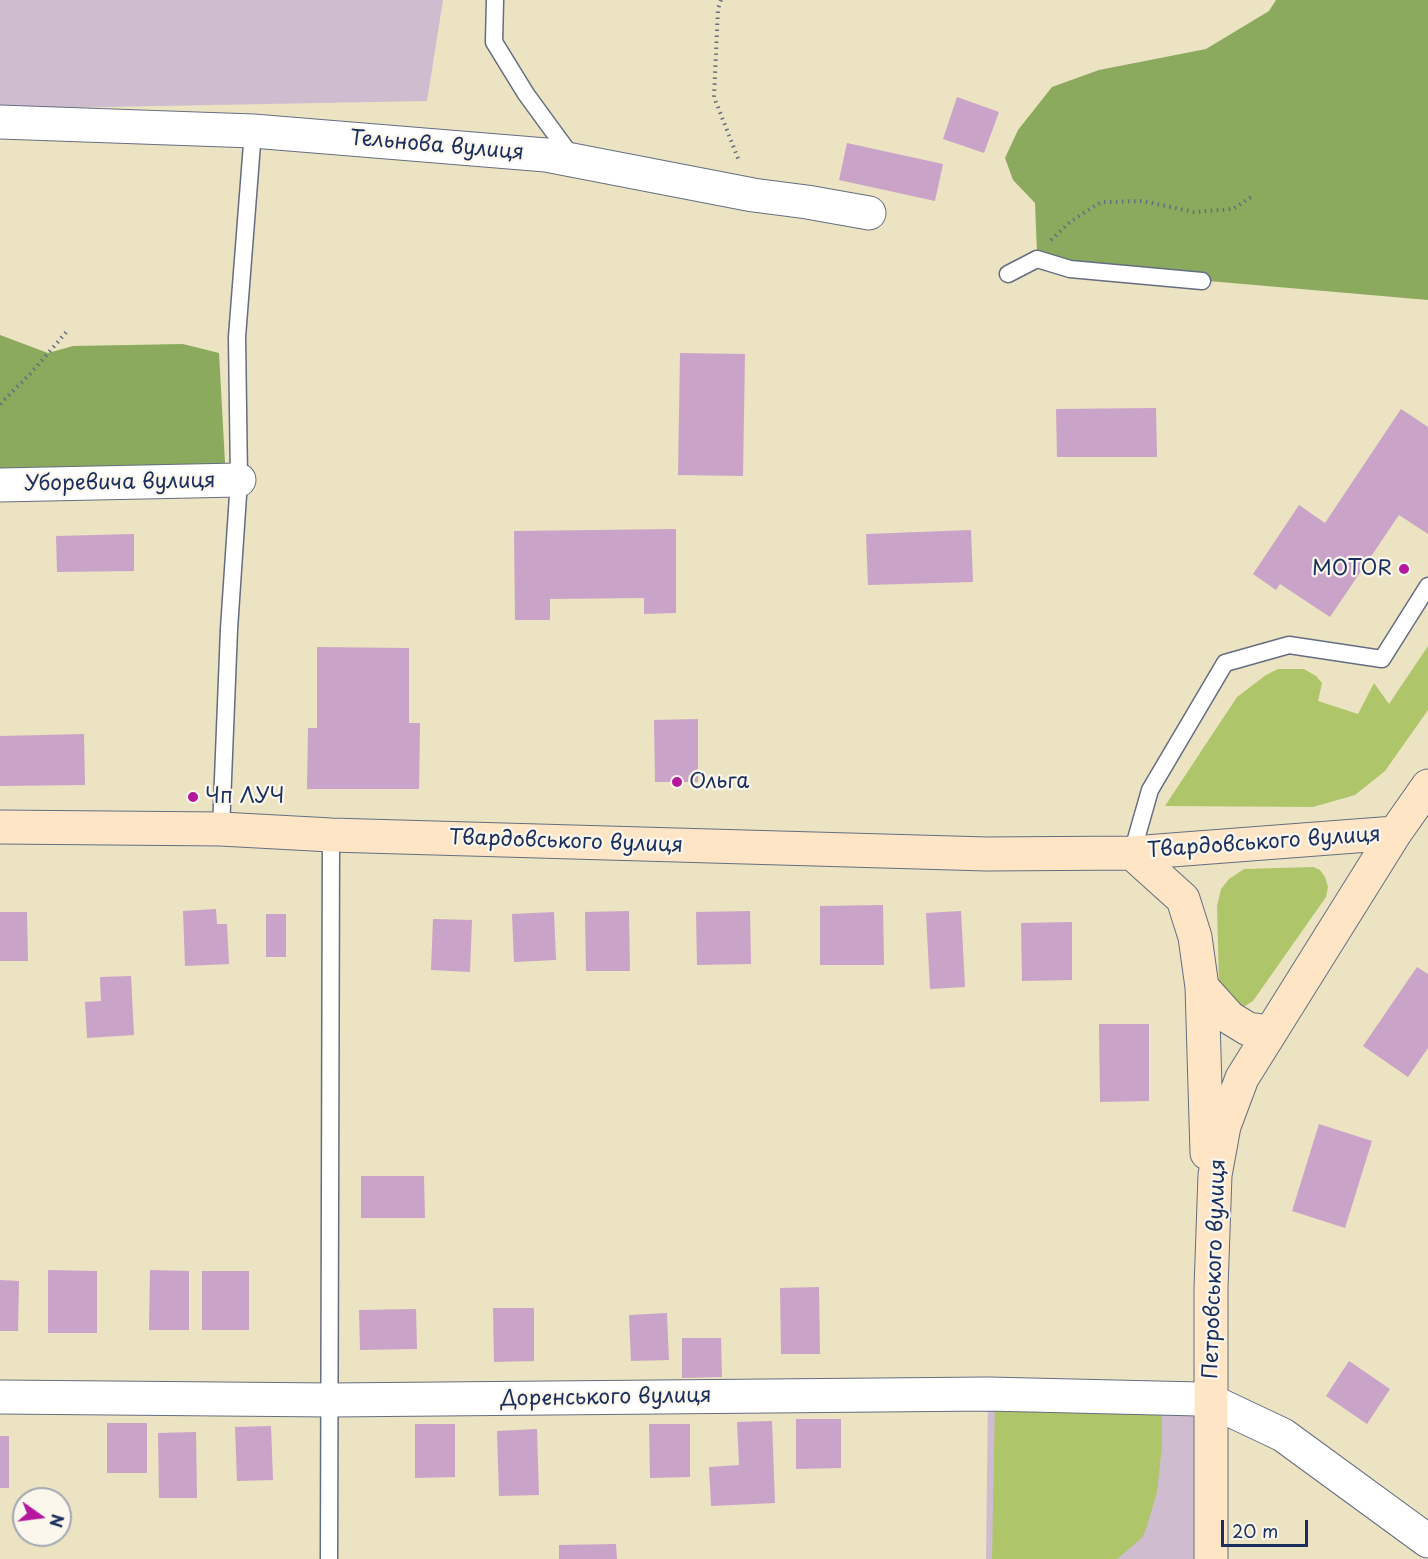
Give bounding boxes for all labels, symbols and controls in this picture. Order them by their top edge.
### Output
street label: Тельнова вулиця [349,126,525,166]
street label: Уборевича вулиця [24,469,216,497]
place label: MOTOR [1312,556,1392,582]
marker: MOTOR [1397,562,1411,576]
place label: Ольга [689,769,749,795]
marker: Ольга [670,775,684,789]
place label: Чп ЛУЧ [205,784,285,810]
marker: Чп ЛУЧ [186,790,200,804]
street label: Твардовського вулиця [1146,822,1382,864]
street label: Твардовського вулиця [449,825,683,859]
street label: Петровського вулиця [1199,1159,1231,1379]
street label: Доренського вулиця [500,1384,712,1412]
north arrow [12,1487,72,1547]
scale bar [1224,1508,1311,1546]
text: N [44,1512,71,1530]
text: 20 m [1232,1517,1278,1544]

